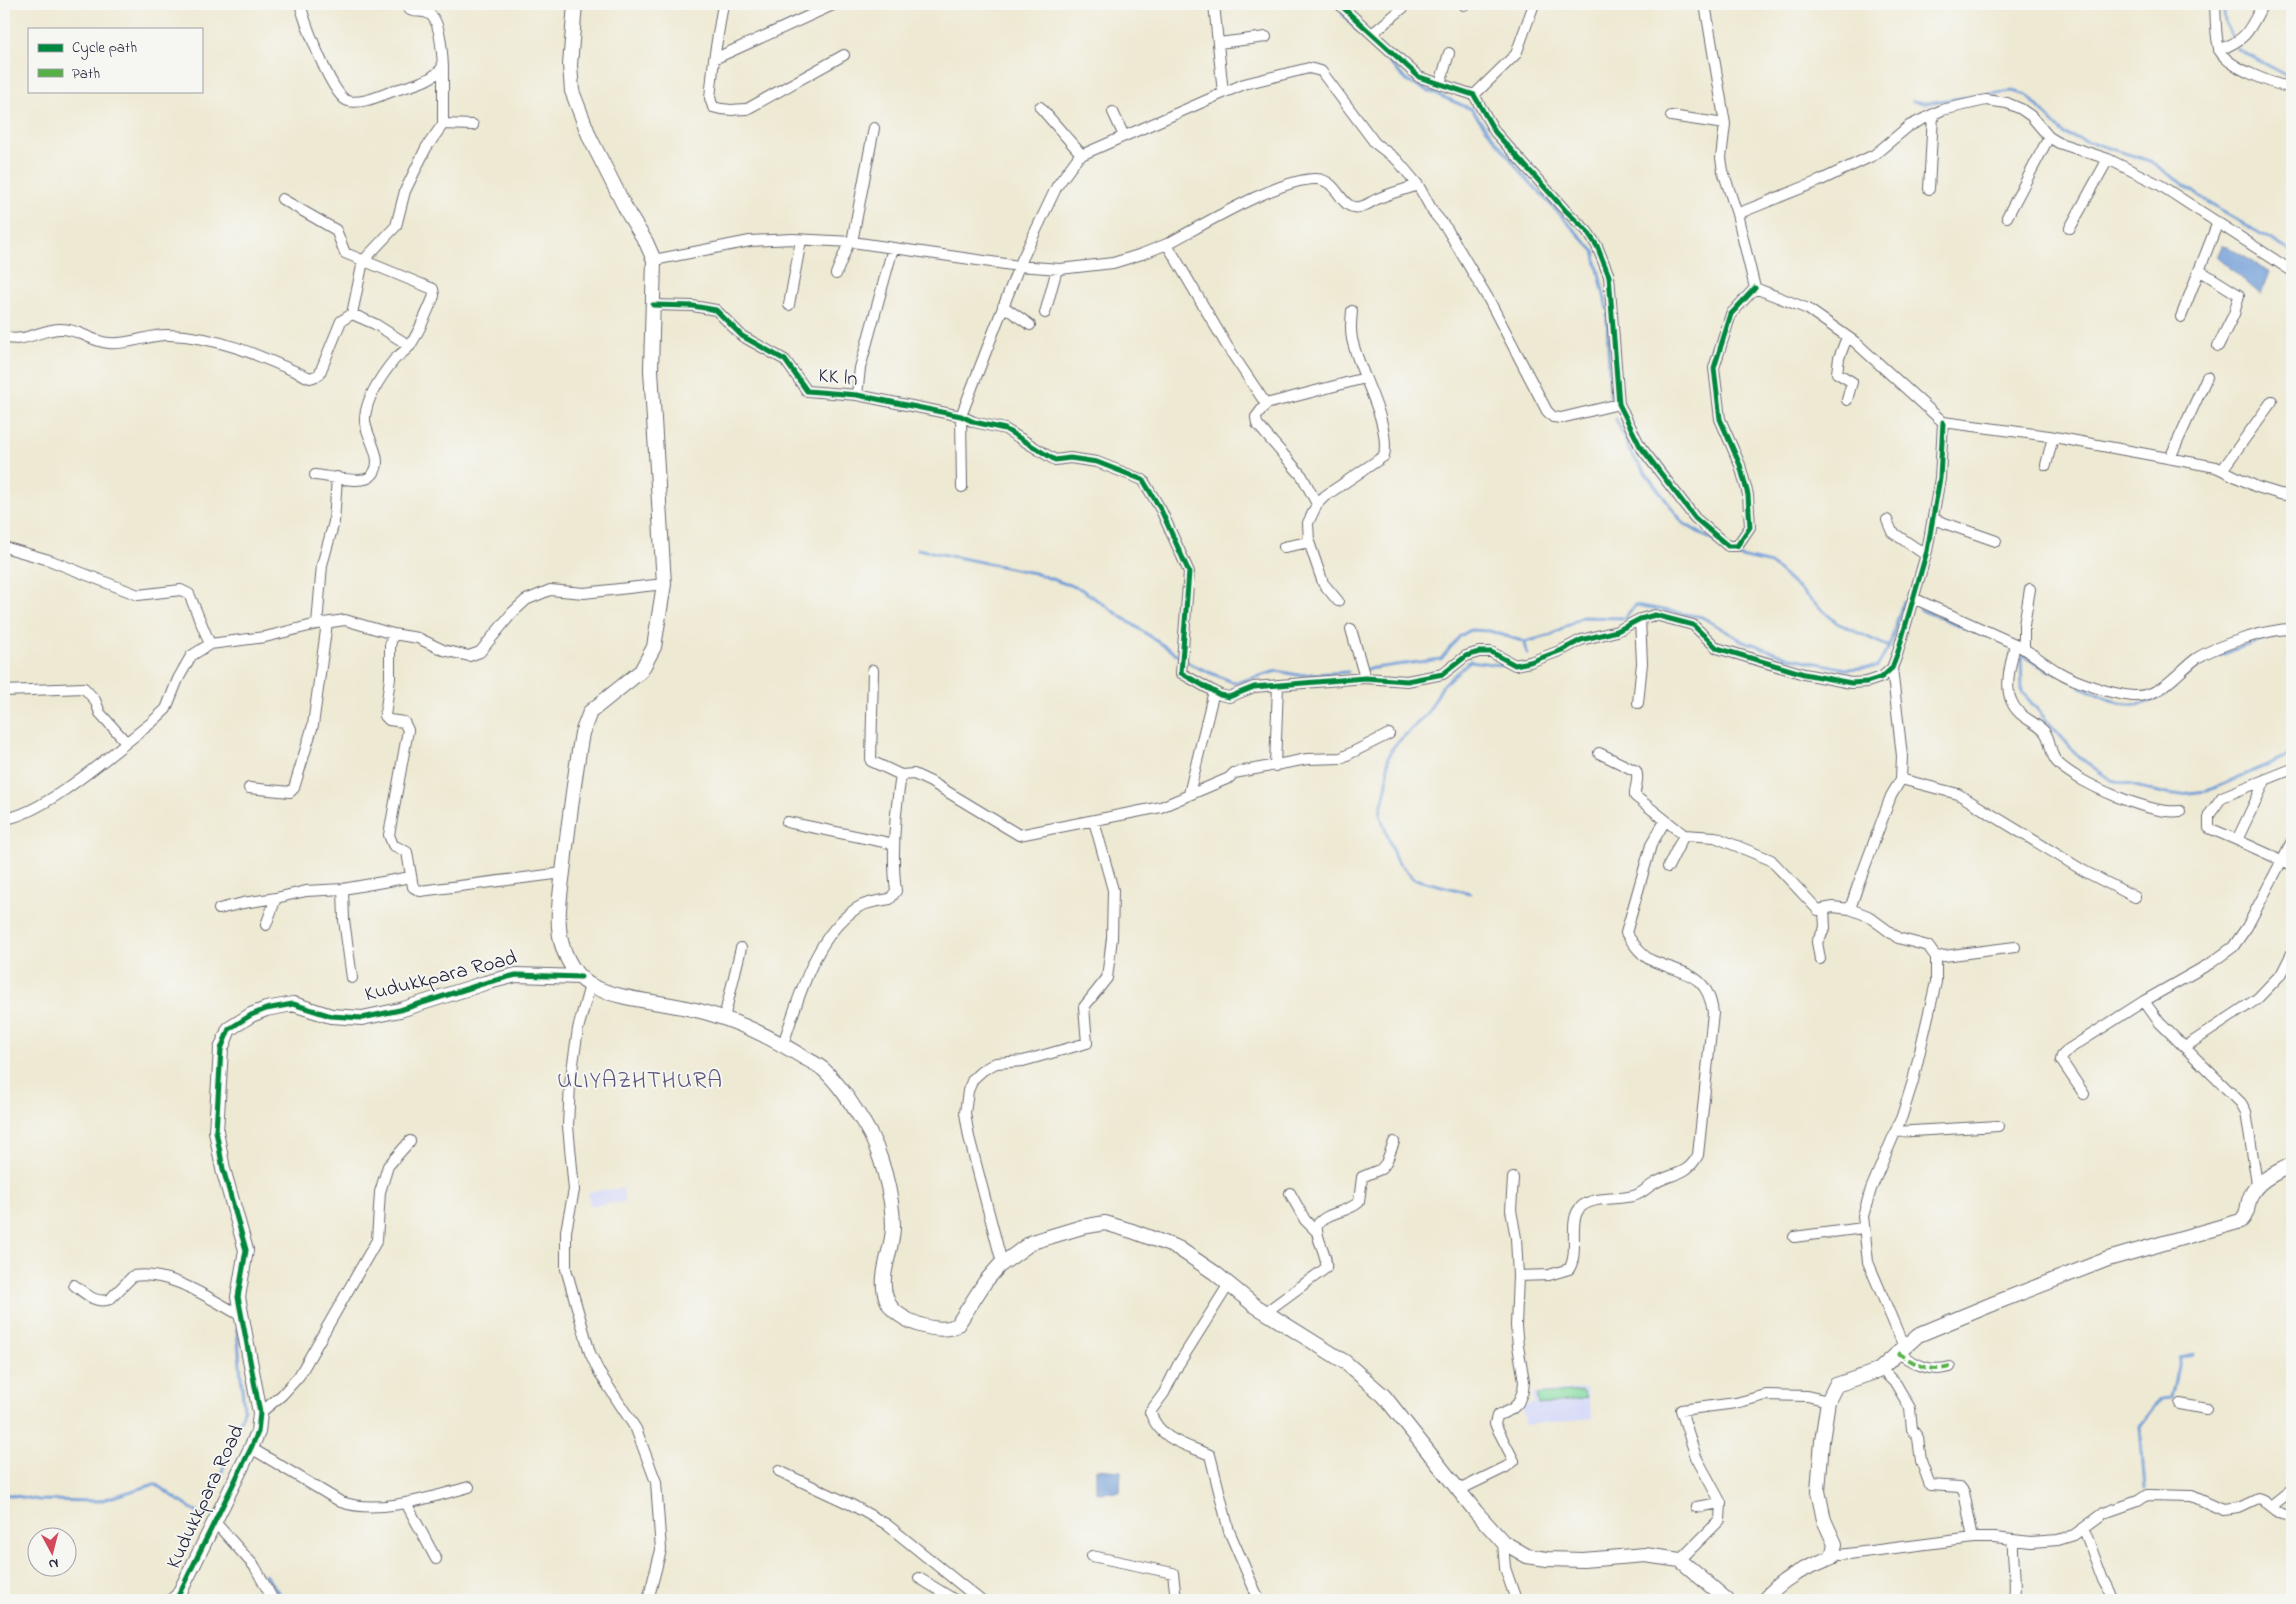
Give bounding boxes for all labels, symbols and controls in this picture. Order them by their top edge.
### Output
legend [28,28,202,92]
text: Cycle path [72,37,137,60]
text: Path [72,63,100,85]
street label: KK ln [817,361,859,395]
street label: Kudukkpara Road [362,944,520,1010]
district label: ULIYAZHTHURA [557,1064,723,1099]
street label: Kudukkpara Road [159,1420,253,1574]
north arrow [28,1526,78,1576]
text: N [47,1552,59,1574]

